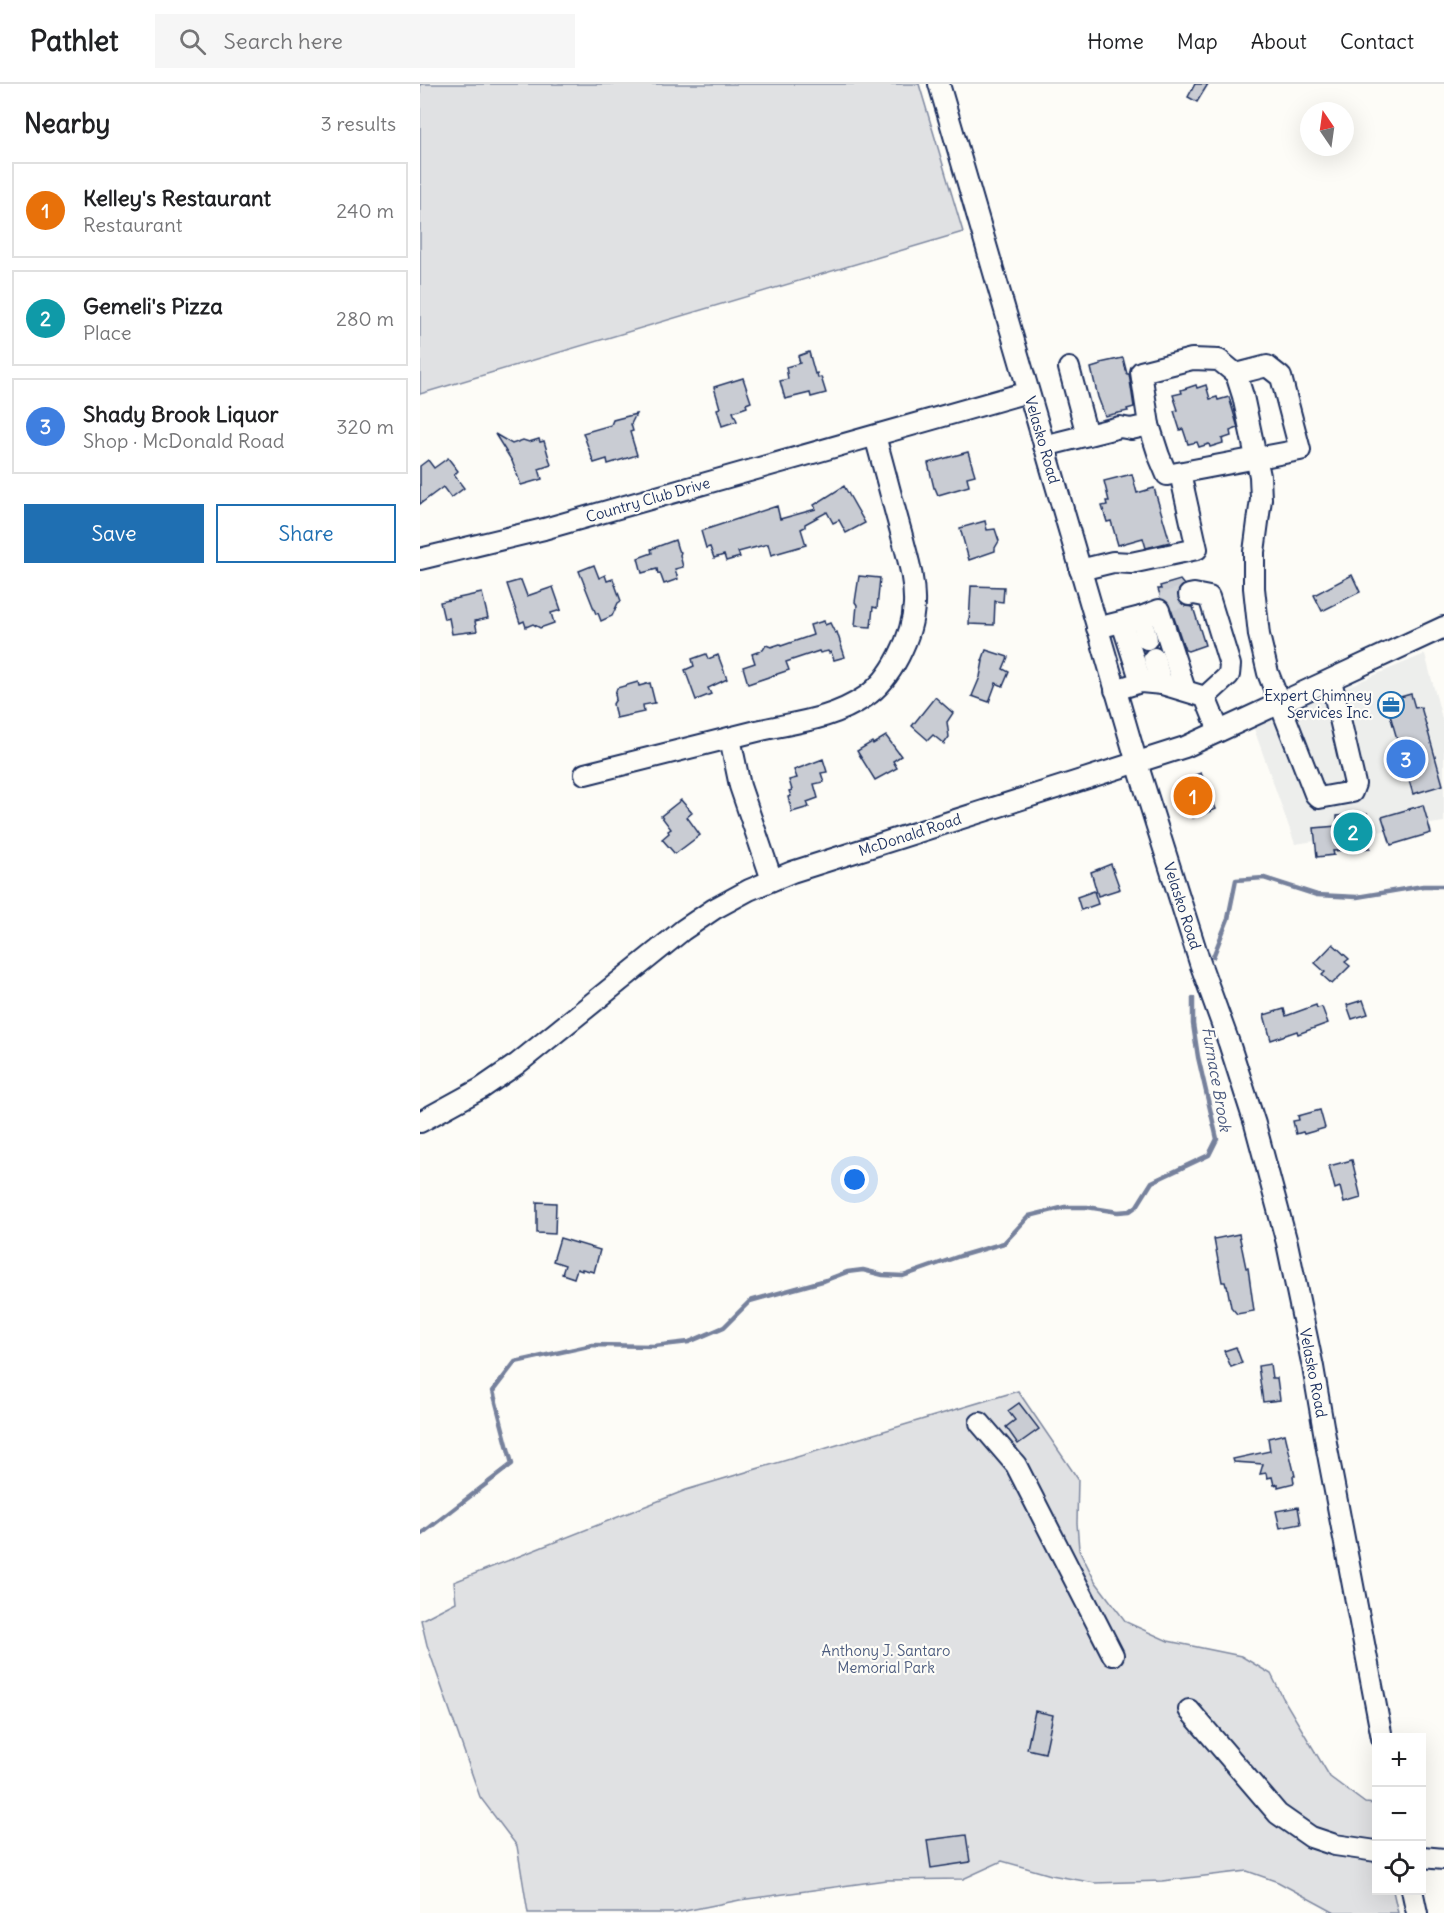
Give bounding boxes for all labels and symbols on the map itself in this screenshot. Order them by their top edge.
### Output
north arrow [1300,102,1354,156]
street label: Velasko Road [1021,394,1064,486]
street label: Country Club Drive [584,473,712,526]
place label: Expert Chimney Services Inc. [1264,686,1372,722]
office icon: Expert Chimney Services Inc. [1376,690,1406,720]
pin: 3 [1386,736,1426,782]
pin: 1 [1174,774,1212,818]
street label: McDonald Road [856,809,964,860]
pin: 2 [1334,810,1372,855]
street label: Velasko Road [1159,860,1206,952]
water label: Furnace Brook [1198,1025,1236,1135]
your location [840,1165,869,1194]
street label: Velasko Road [1296,1327,1331,1419]
park label: Anthony J. Santaro Memorial Park [822,1641,950,1677]

